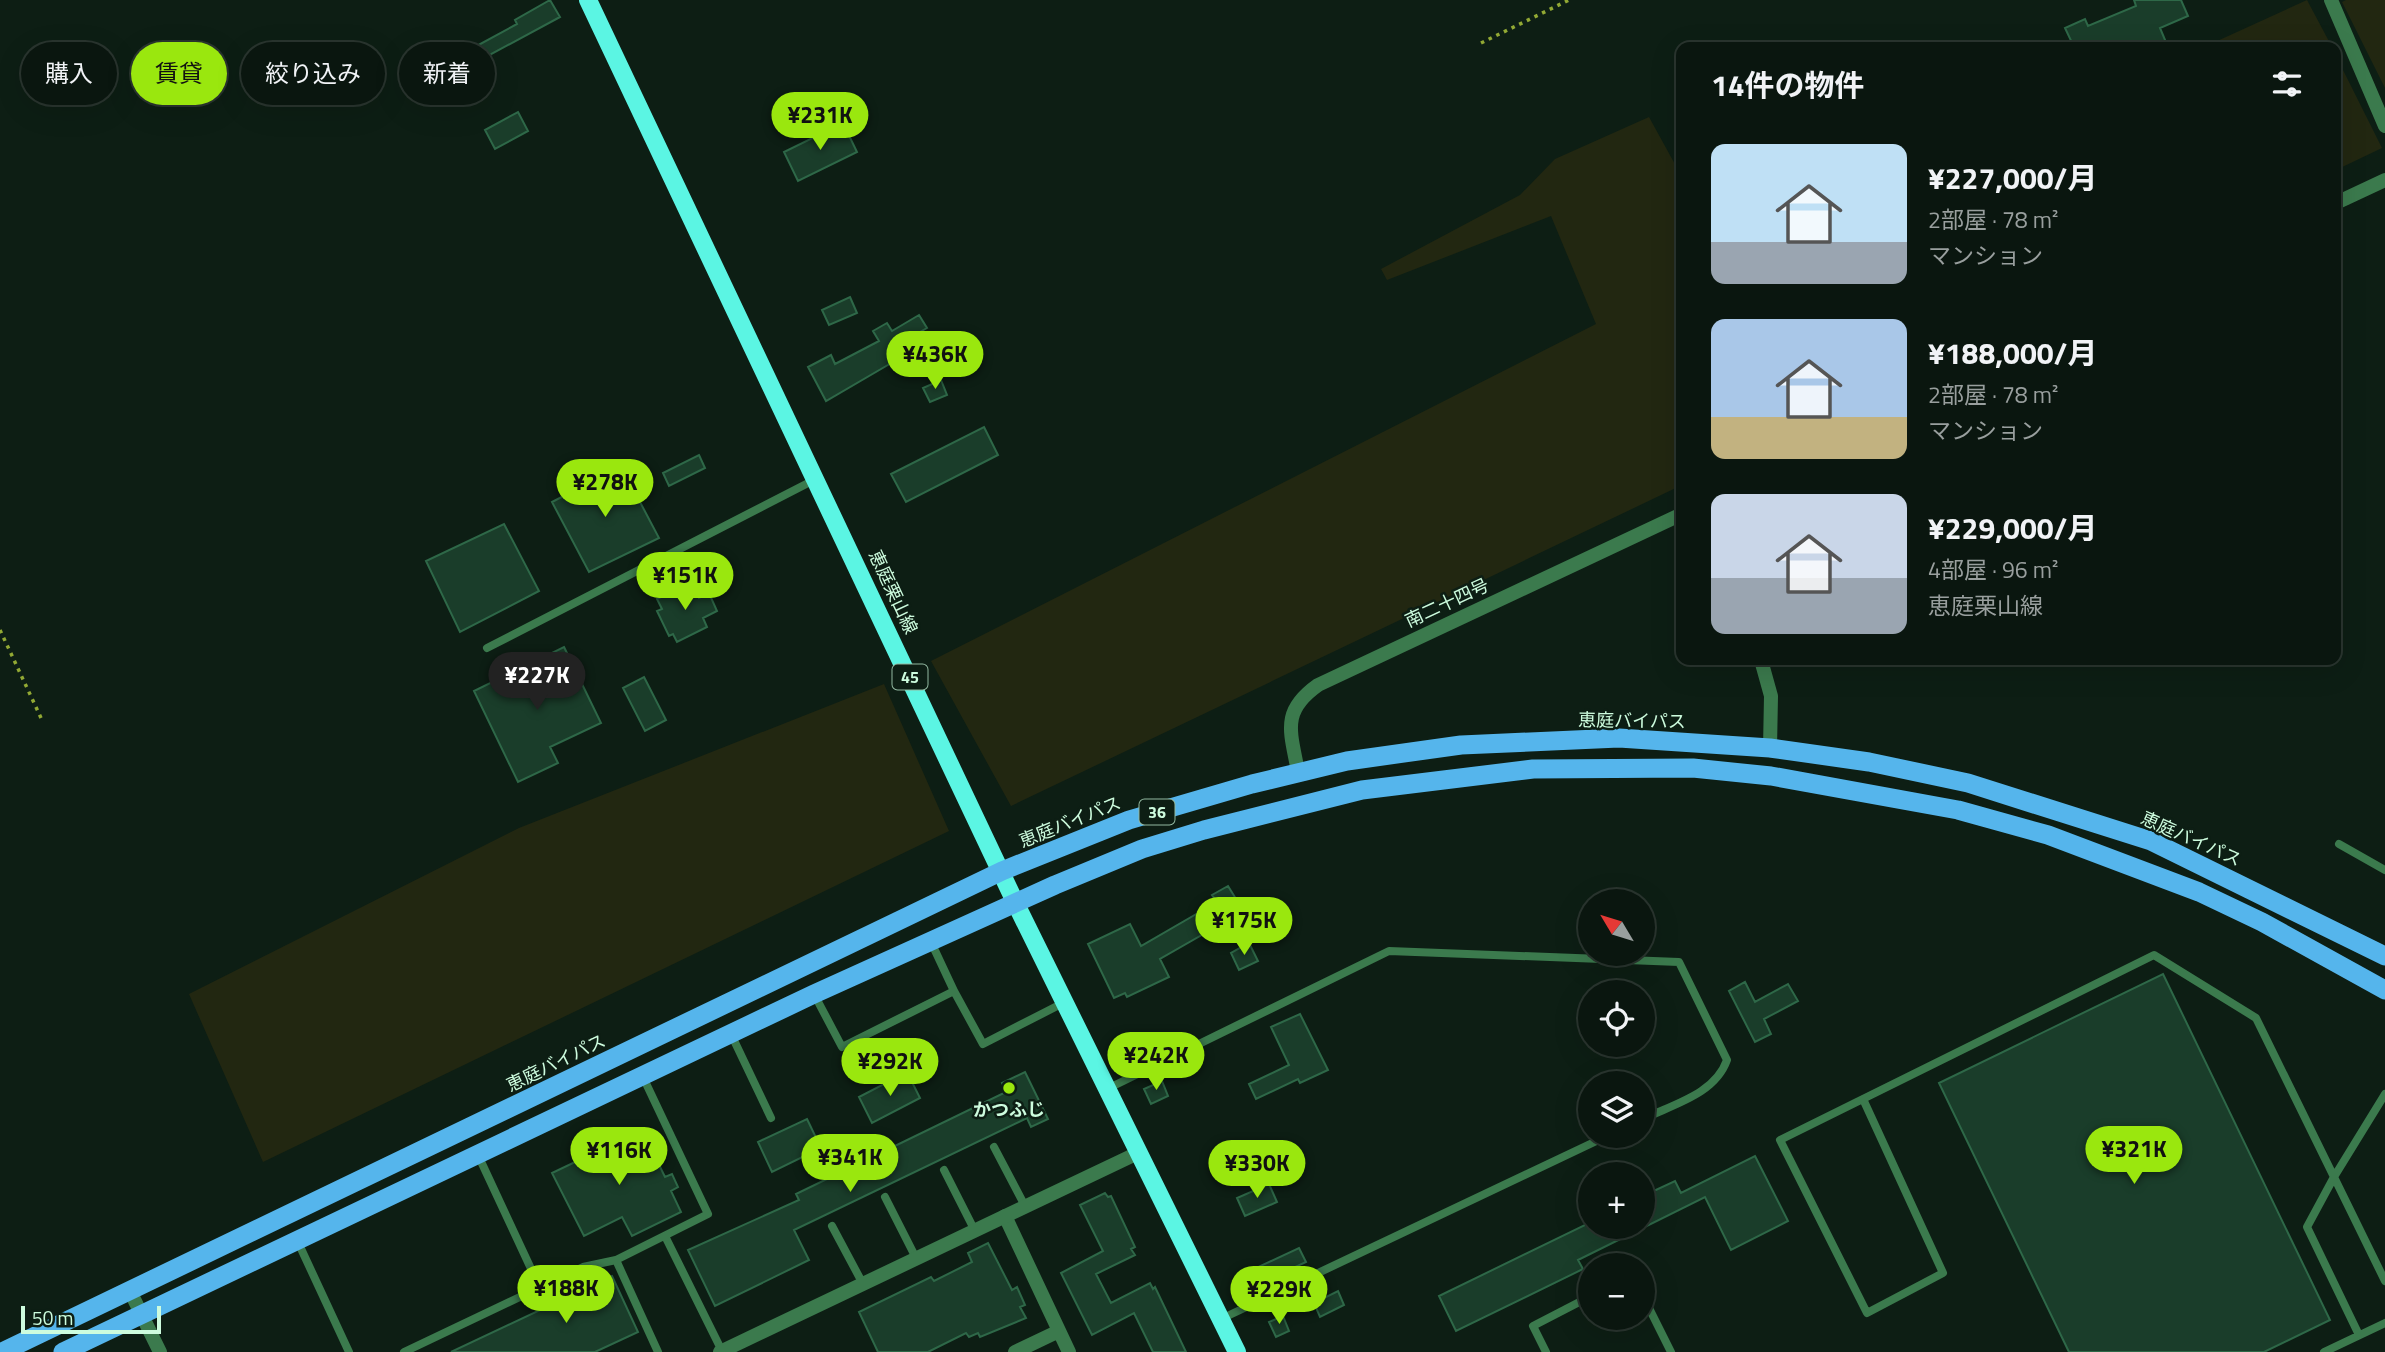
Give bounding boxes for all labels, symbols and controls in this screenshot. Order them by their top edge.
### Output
chip: 購入 [21,42,117,105]
chip: 賃貸 [131,42,227,105]
chip: 絞り込み [241,42,385,105]
chip: 新着 [399,42,495,105]
text: 14件の物件 [1711,62,1865,108]
icon: filters [2268,65,2306,103]
pin: ¥231K [771,92,869,152]
text: ¥231K [787,97,853,132]
text: ¥227,000/月 [1928,155,2097,201]
icon: home [1767,172,1851,256]
text: 2部屋 · 78 m² [1928,202,2058,237]
text: マンション [1928,238,2043,273]
text: ¥188,000/月 [1928,330,2097,376]
pin: ¥436K [886,332,984,391]
text: ¥436K [902,336,968,371]
icon: home [1767,347,1851,431]
text: 2部屋 · 78 m² [1928,377,2058,412]
text: マンション [1928,413,2043,448]
pin: ¥278K [556,460,654,519]
text: ¥278K [572,464,638,499]
text: ¥229,000/月 [1928,505,2097,551]
icon: home [1767,522,1851,606]
street label: 恵庭栗山線 [862,545,925,638]
pin: ¥151K [636,552,734,612]
text: 4部屋 · 96 m² [1928,552,2058,587]
text: ¥151K [652,557,718,592]
street label: 南二十四号 [1400,571,1493,634]
text: 恵庭栗山線 [1928,588,2043,623]
pin: ¥227K [488,652,586,712]
text: ¥227K [504,657,570,692]
road number: 45 [892,664,928,690]
street label: 恵庭バイパス [1578,706,1686,735]
street label: 恵庭バイパス [1015,789,1125,854]
road number: 36 [1140,800,1174,824]
street label: 恵庭バイパス [2137,804,2246,873]
north arrow [1578,889,1656,966]
map controls [1578,889,1655,1330]
pin: ¥175K [1195,898,1293,957]
text: ¥175K [1211,902,1277,937]
button: locate [1578,980,1655,1057]
street label: 恵庭バイパス [501,1027,610,1098]
pin: ¥242K [1107,1032,1205,1092]
text: ¥242K [1123,1037,1189,1072]
pin: ¥292K [841,1038,939,1098]
text: ¥292K [857,1043,923,1078]
button: layers [1578,1071,1655,1148]
marker: かつふじ [1001,1080,1017,1096]
place label: かつふじ [973,1096,1045,1123]
pin: ¥321K [2085,1126,2183,1186]
pin: ¥116K [570,1128,668,1187]
text: ¥321K [2101,1131,2167,1166]
text: ¥116K [586,1132,652,1167]
pin: ¥341K [801,1134,899,1194]
text: ¥341K [817,1139,883,1174]
pin: ¥330K [1208,1140,1306,1200]
text: ¥330K [1224,1145,1290,1180]
button: + [1578,1162,1655,1239]
button: − [1578,1253,1655,1330]
pin: ¥188K [517,1266,615,1325]
pin: ¥229K [1230,1266,1328,1326]
text: ¥188K [533,1270,599,1305]
text: ¥229K [1246,1271,1312,1306]
scale bar [21,1303,161,1335]
text: 50 m [32,1303,73,1332]

